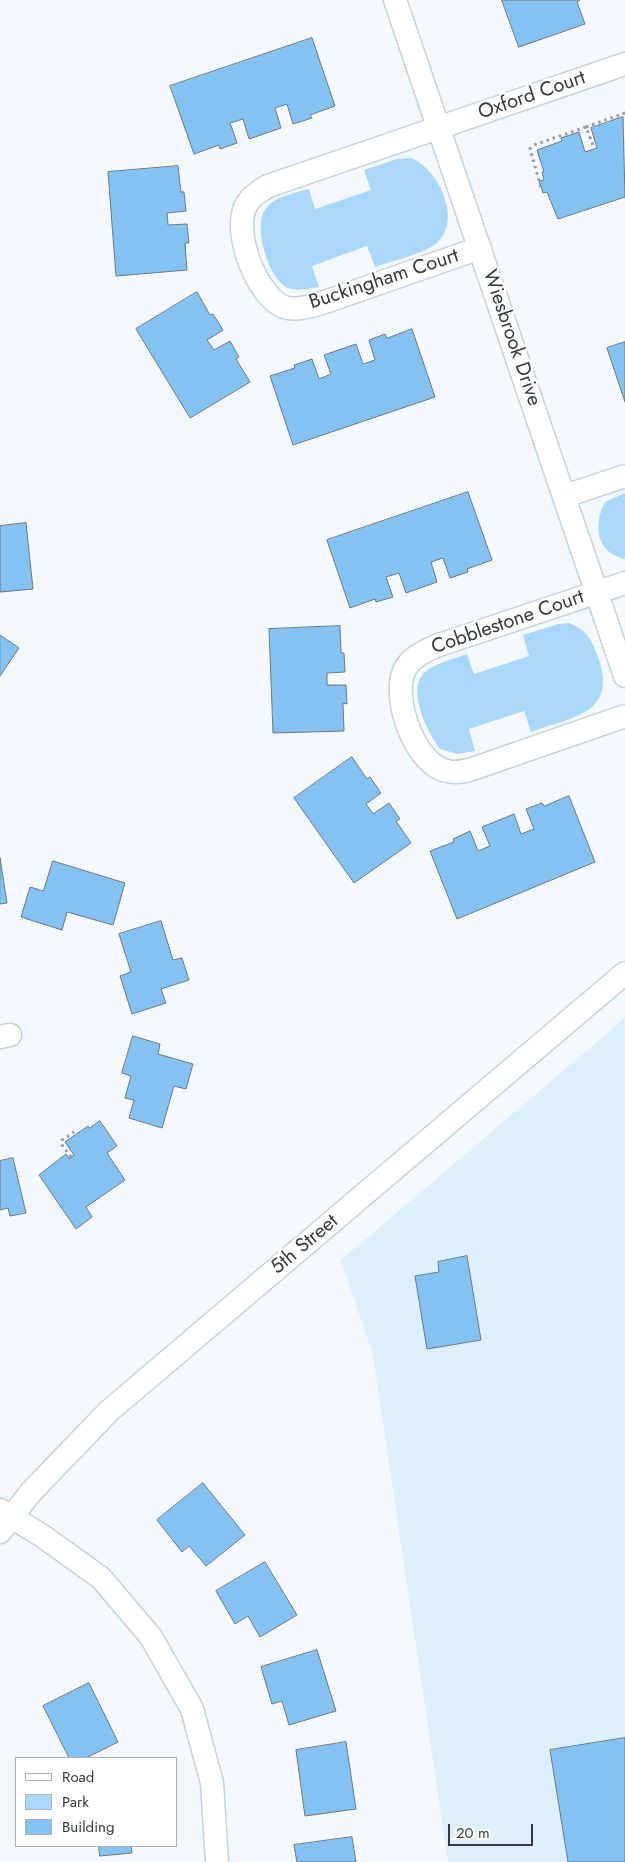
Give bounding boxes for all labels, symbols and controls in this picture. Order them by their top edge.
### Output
street label: Oxford Court [475,66,589,126]
street label: Buckingham Court [306,245,462,315]
street label: Wiesbrook Drive [476,267,546,409]
street label: Cobblestone Court [429,586,587,660]
street label: 5th Street [267,1210,343,1280]
legend [15,1757,178,1847]
text: Road [62,1766,94,1788]
text: Park [62,1791,89,1813]
scale bar [450,1814,535,1846]
text: Building [62,1816,114,1838]
text: 20 m [456,1822,490,1844]

